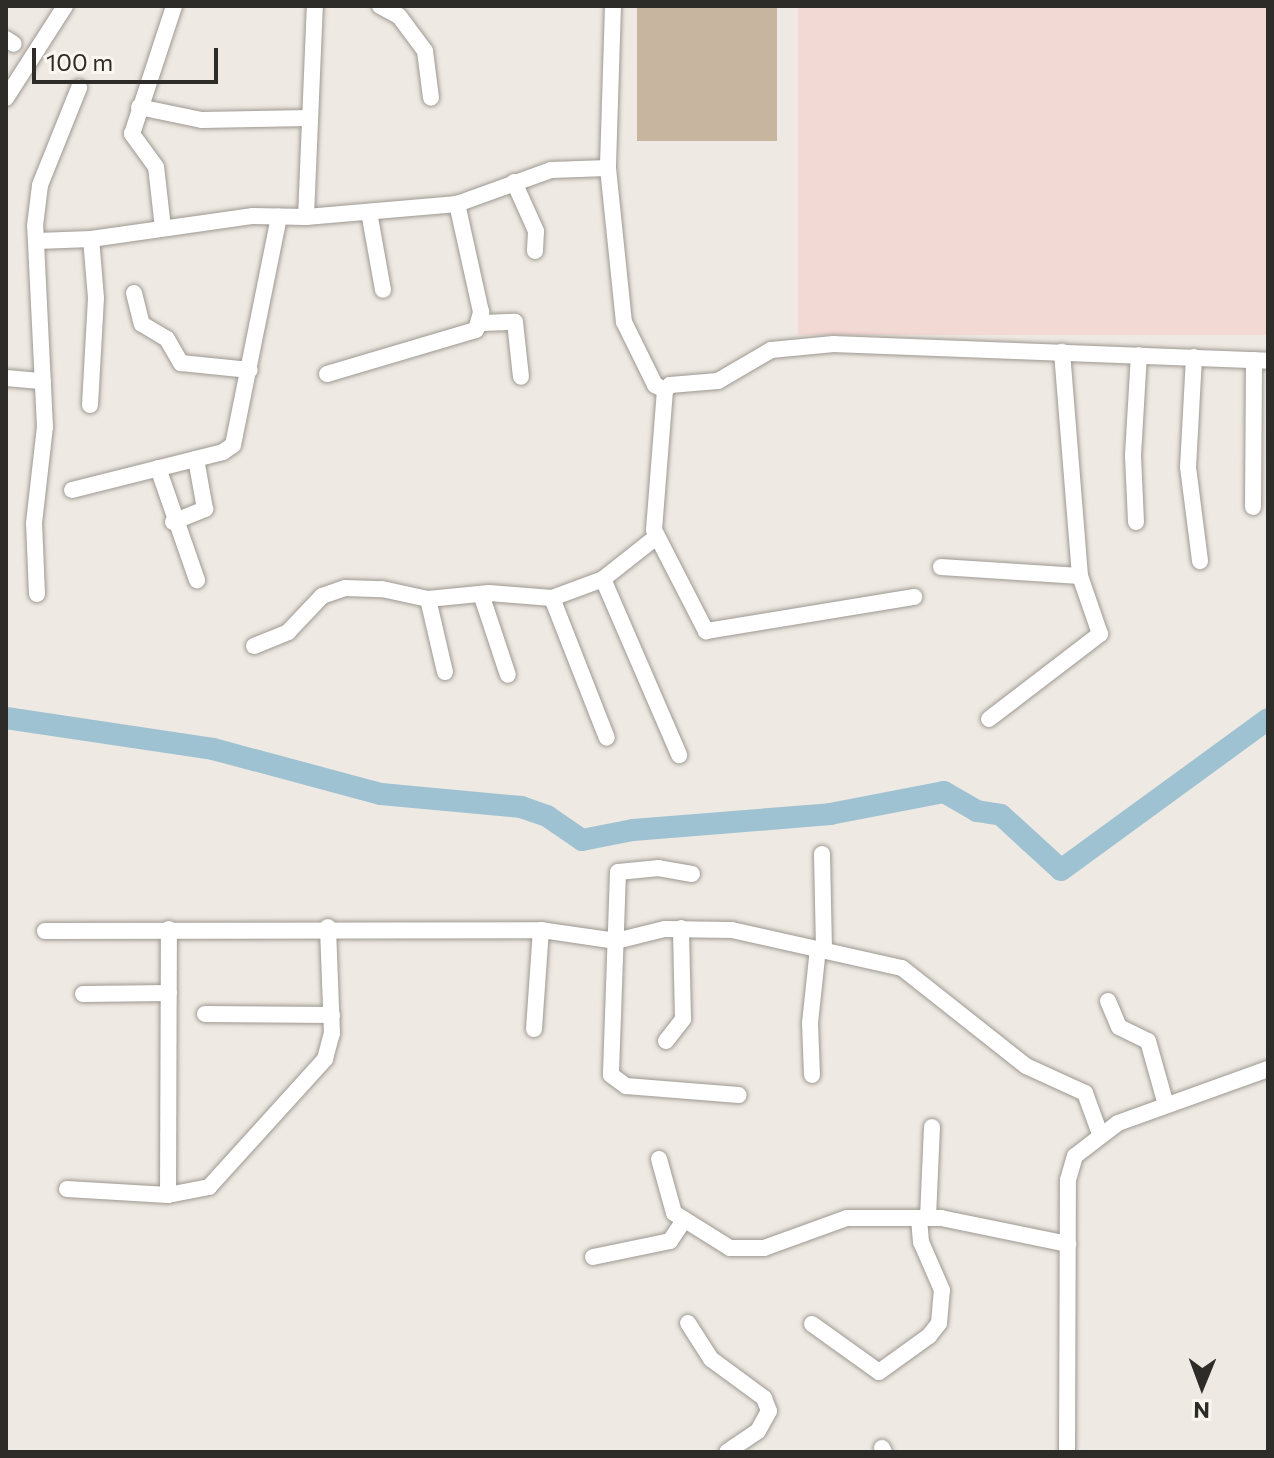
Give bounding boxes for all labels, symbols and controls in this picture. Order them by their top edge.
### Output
scale bar [36,32,222,82]
text: 100 m [46,47,113,76]
north arrow [1162,1346,1242,1426]
text: N [1193,1397,1210,1424]

